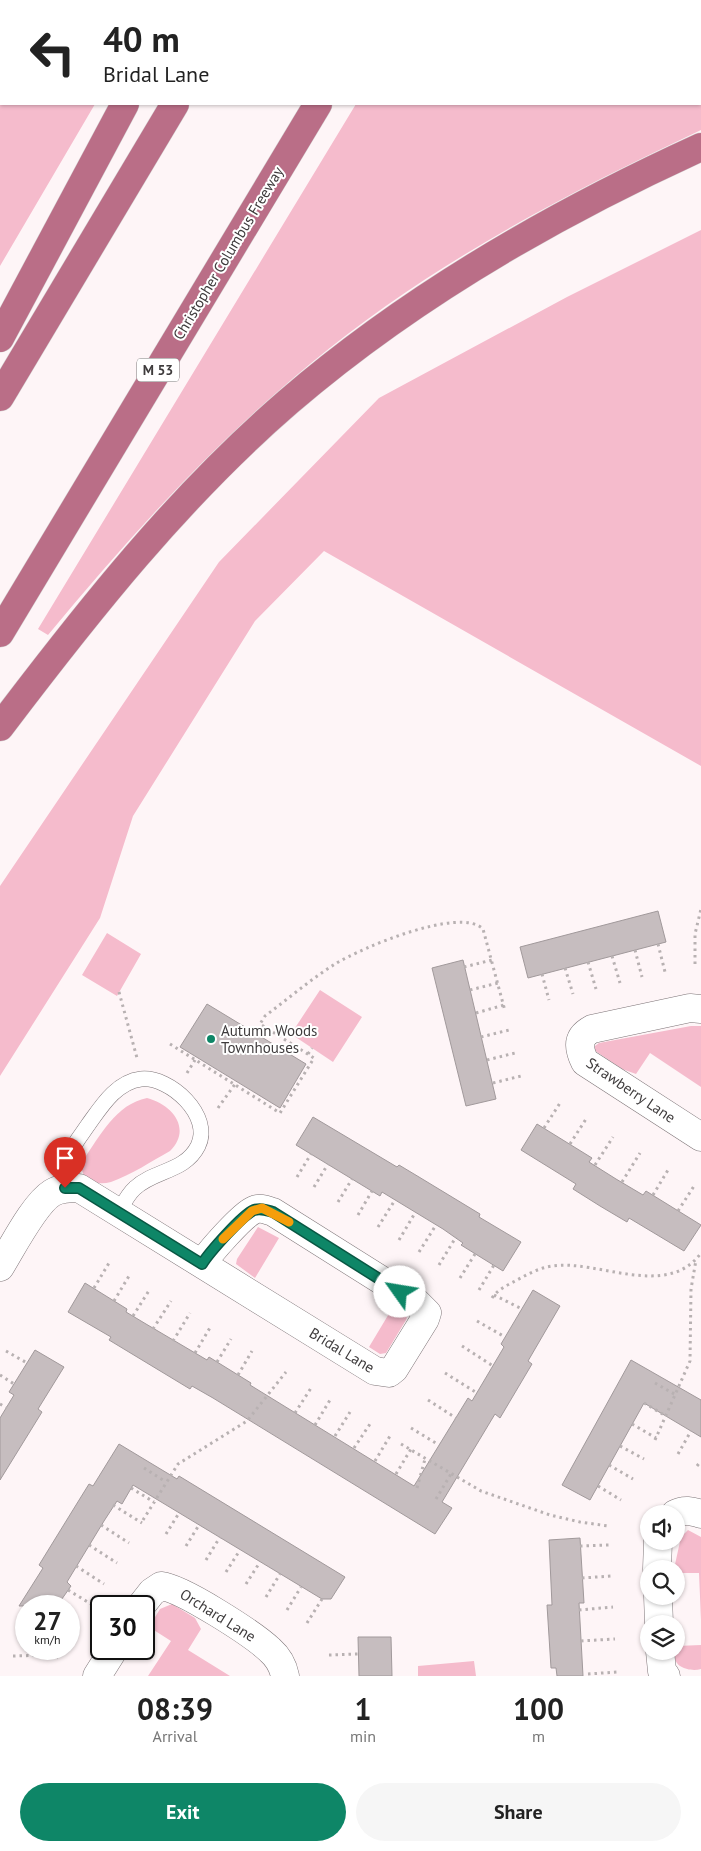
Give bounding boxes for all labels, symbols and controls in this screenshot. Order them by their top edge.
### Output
text: 40 m [103,16,180,62]
icon: left [20,20,85,85]
text: Bridal Lane [103,60,209,88]
street label: Christopher Columbus Freeway [169,163,287,343]
road number: M 53 [137,358,179,382]
place label: Autumn Woods Townhouses [221,1021,317,1057]
marker: Autumn Woods Townhouses [205,1033,217,1045]
street label: Strawberry Lane [583,1053,679,1127]
pin [44,1137,86,1188]
icon: arrive [51,1144,79,1172]
position arrow [373,1265,425,1317]
street label: Bridal Lane [306,1323,378,1377]
map controls [640,1505,685,1660]
button: sound [640,1505,685,1550]
button: search [640,1560,685,1605]
street label: Orchard Lane [177,1584,259,1646]
speed limit sign: 30 [90,1595,155,1660]
text: 27 [33,1605,62,1637]
button: layers [640,1615,685,1660]
text: km/h [34,1632,61,1647]
text: 08:39 [137,1689,213,1728]
text: 1 [355,1689,372,1728]
text: 100 [513,1689,564,1728]
text: Arrival [153,1726,197,1746]
text: min [350,1726,376,1746]
text: m [532,1726,545,1746]
button: Exit [20,1783,346,1841]
button: Share [356,1783,681,1841]

